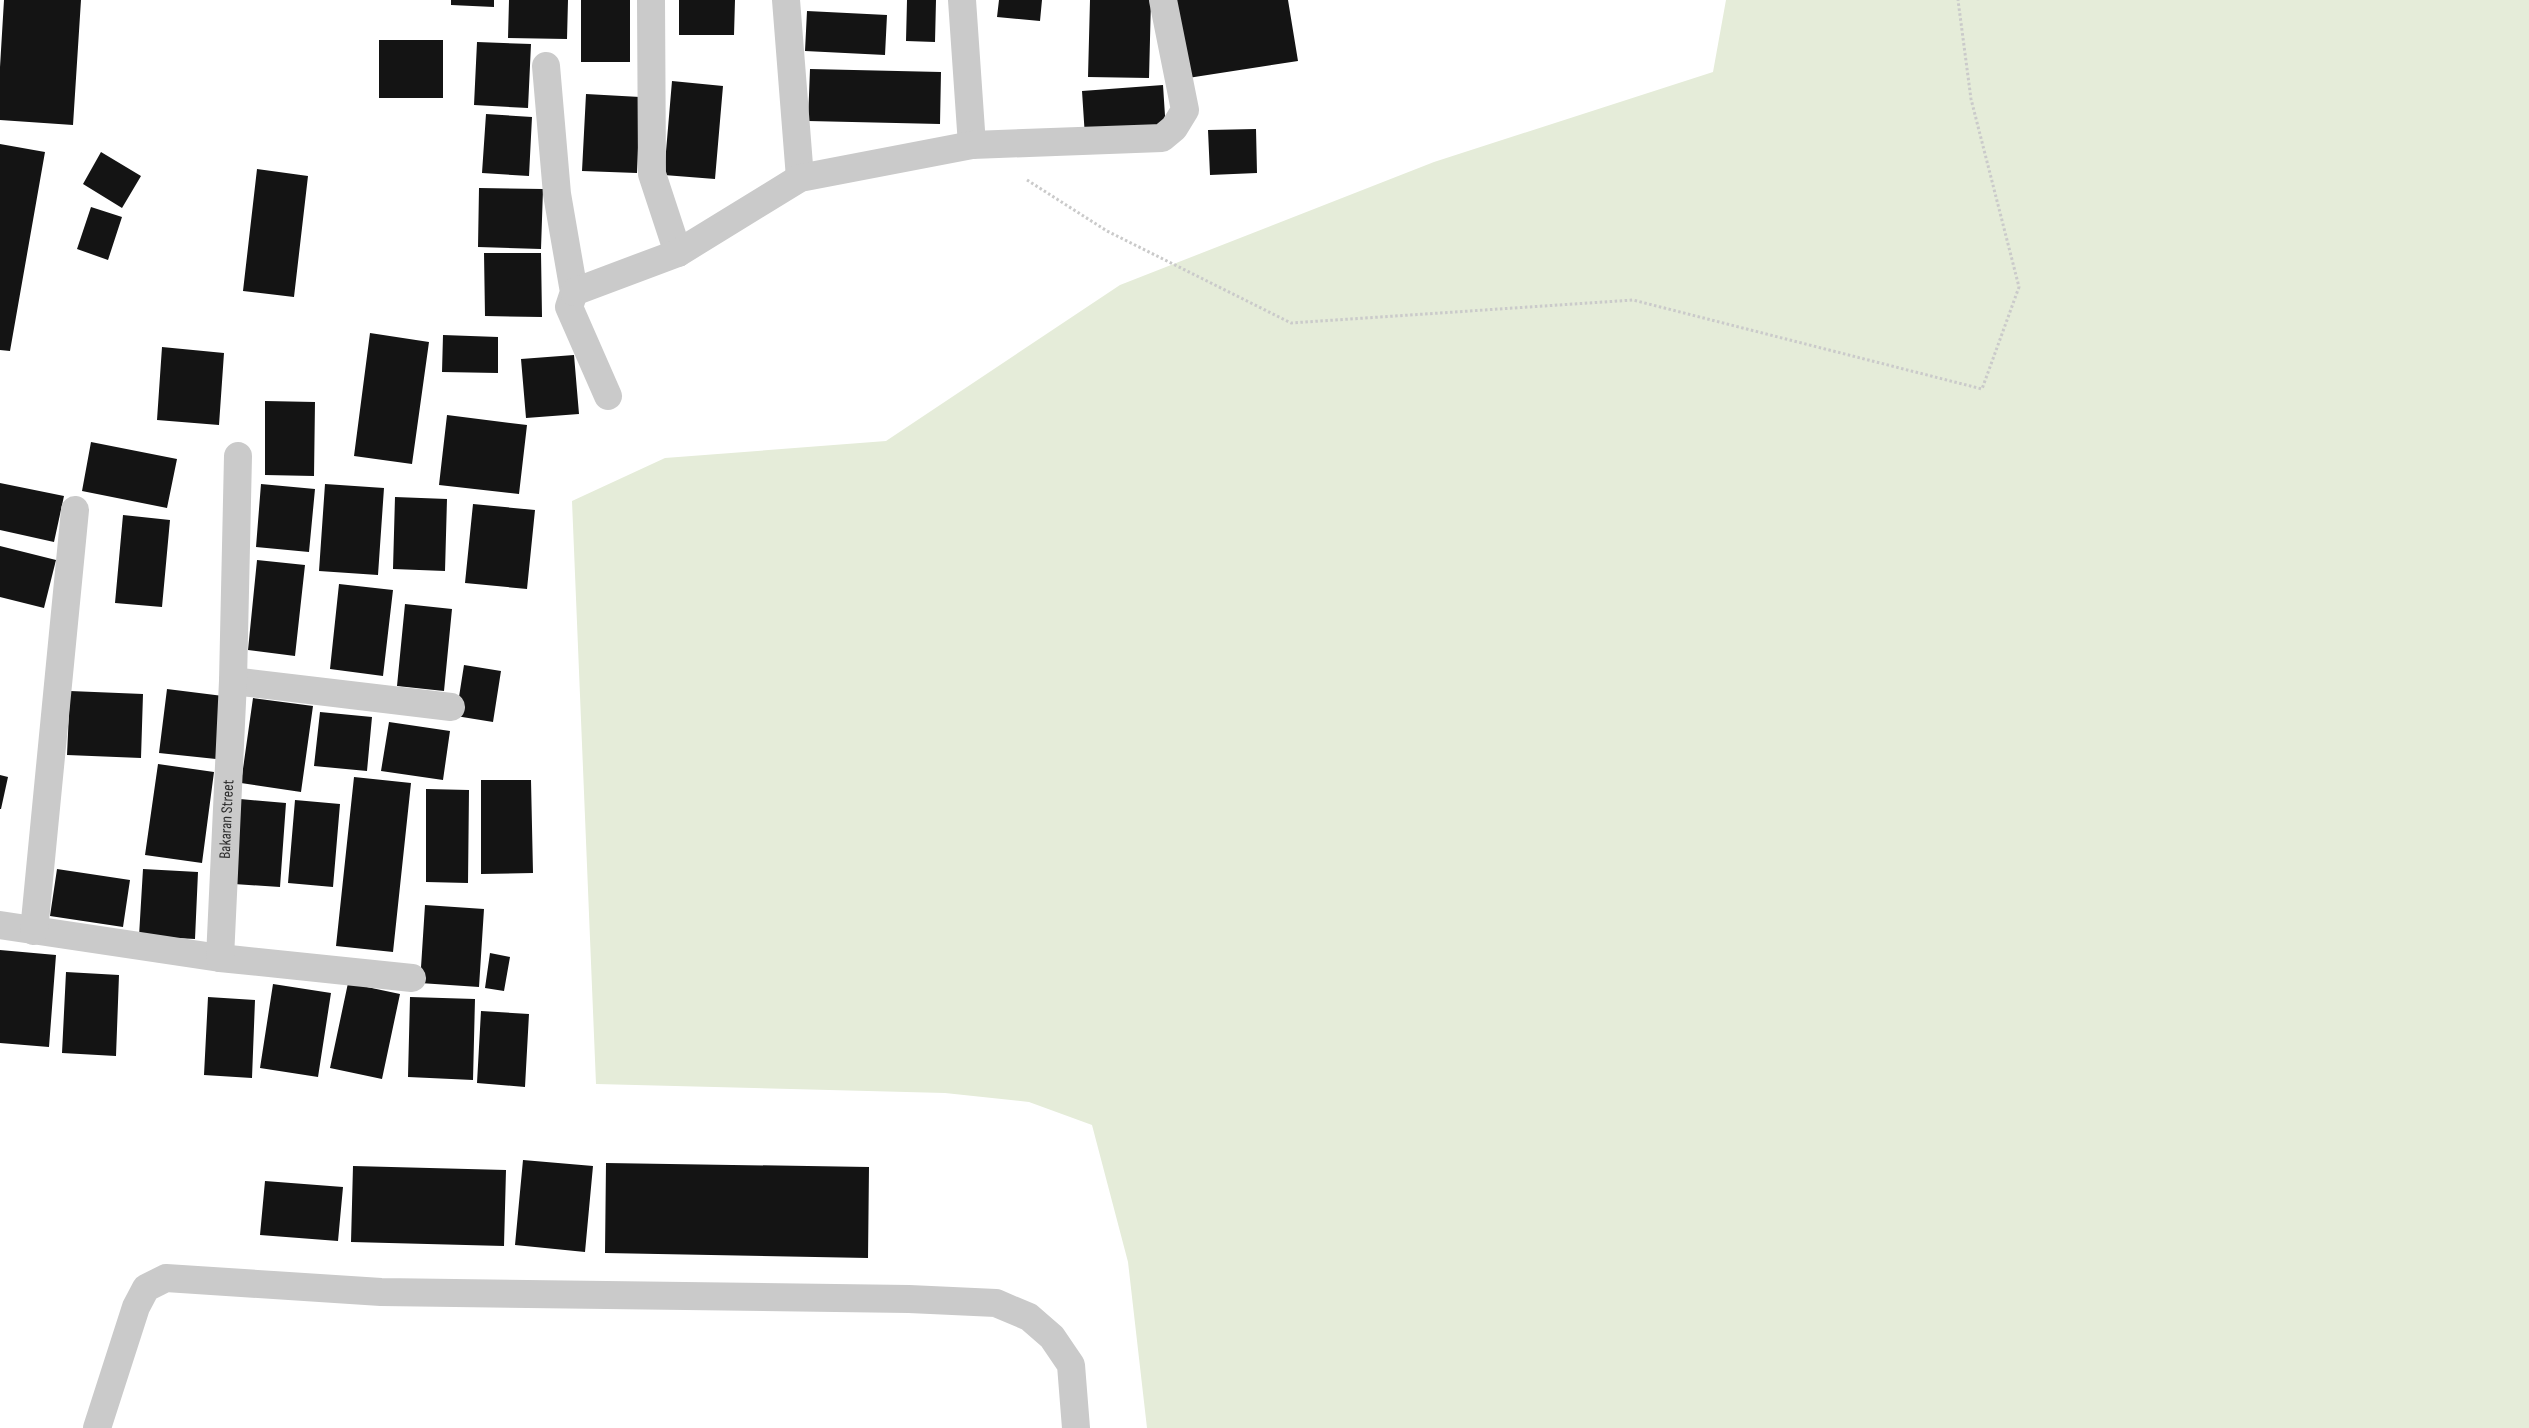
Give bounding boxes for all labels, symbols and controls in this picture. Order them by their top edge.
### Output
street label: Bakaran Street [215,779,238,859]

